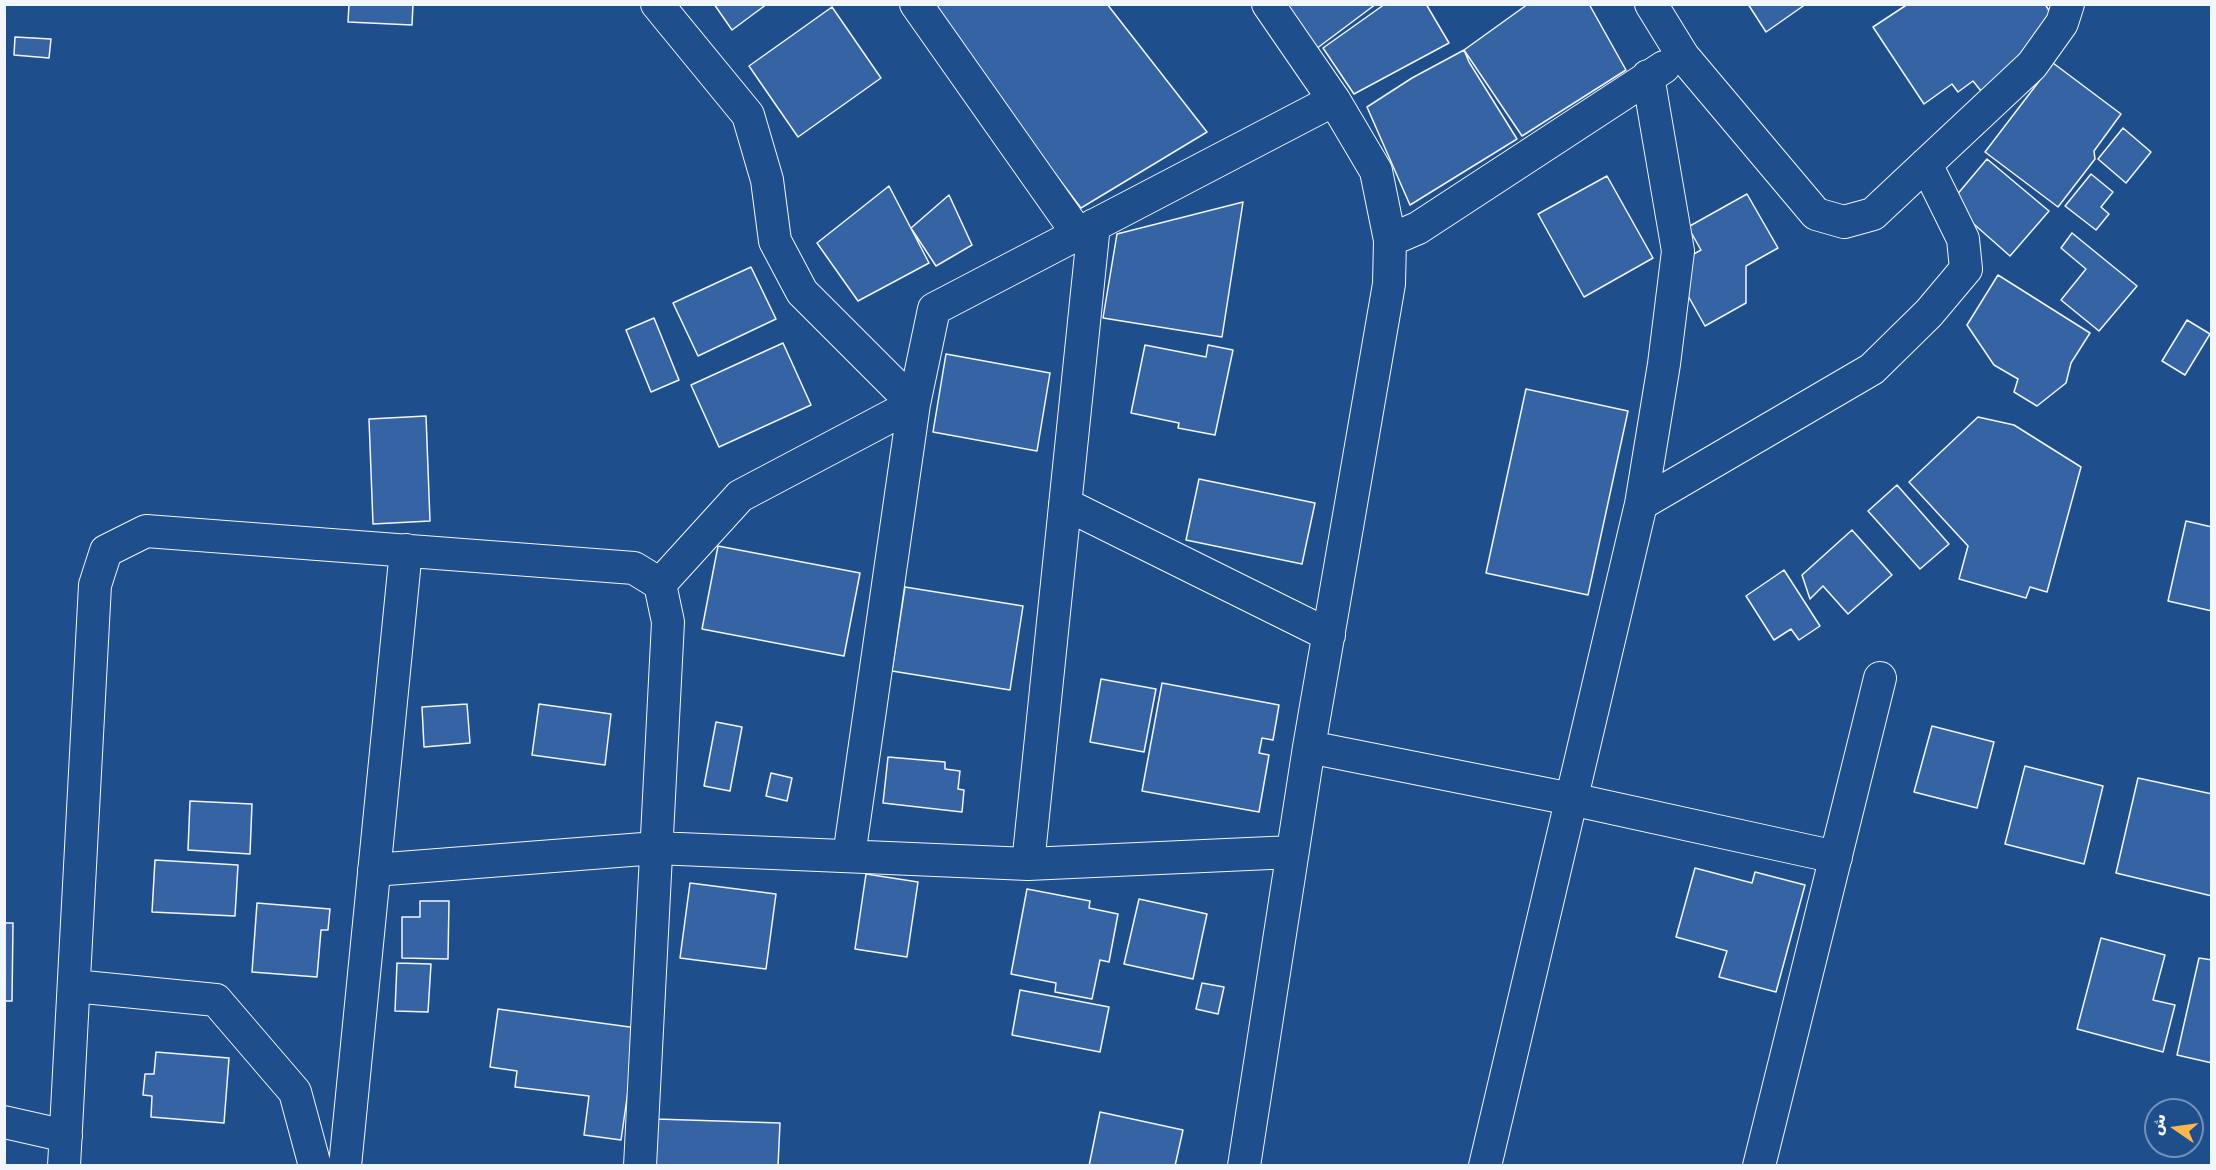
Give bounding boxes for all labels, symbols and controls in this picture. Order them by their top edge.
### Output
north arrow [2144,1098,2204,1158]
text: ش [2146,1111,2170,1137]

